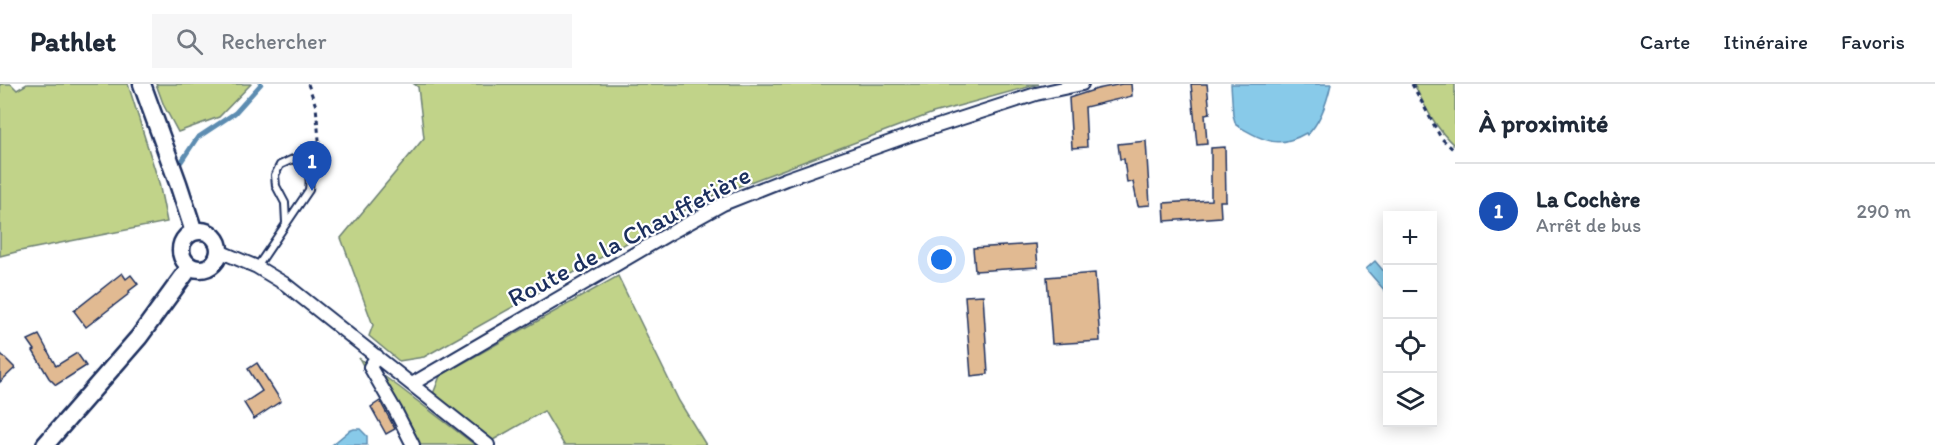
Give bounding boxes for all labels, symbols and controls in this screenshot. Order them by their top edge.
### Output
search box [152,14,572,68]
text: Pathlet [30,24,116,58]
icon: search [173,25,206,58]
text: Rechercher [221,28,326,55]
text: Carte [1640,29,1690,54]
text: Itinéraire [1723,29,1808,54]
text: Favoris [1841,29,1905,54]
text: À proximité [1479,107,1608,139]
pin: 1 [292,141,332,191]
street label: Route de la Chauffetière [502,158,756,314]
text: La Cochère [1536,186,1640,213]
text: 1 [1494,199,1503,223]
text: 290 m [1856,199,1911,223]
map controls [1383,211,1437,427]
button: + [1383,211,1437,265]
text: Arrêt de bus [1536,213,1641,237]
your location [927,245,956,274]
button: − [1383,265,1437,319]
button: locate [1383,319,1437,373]
button: layers [1383,373,1437,427]

